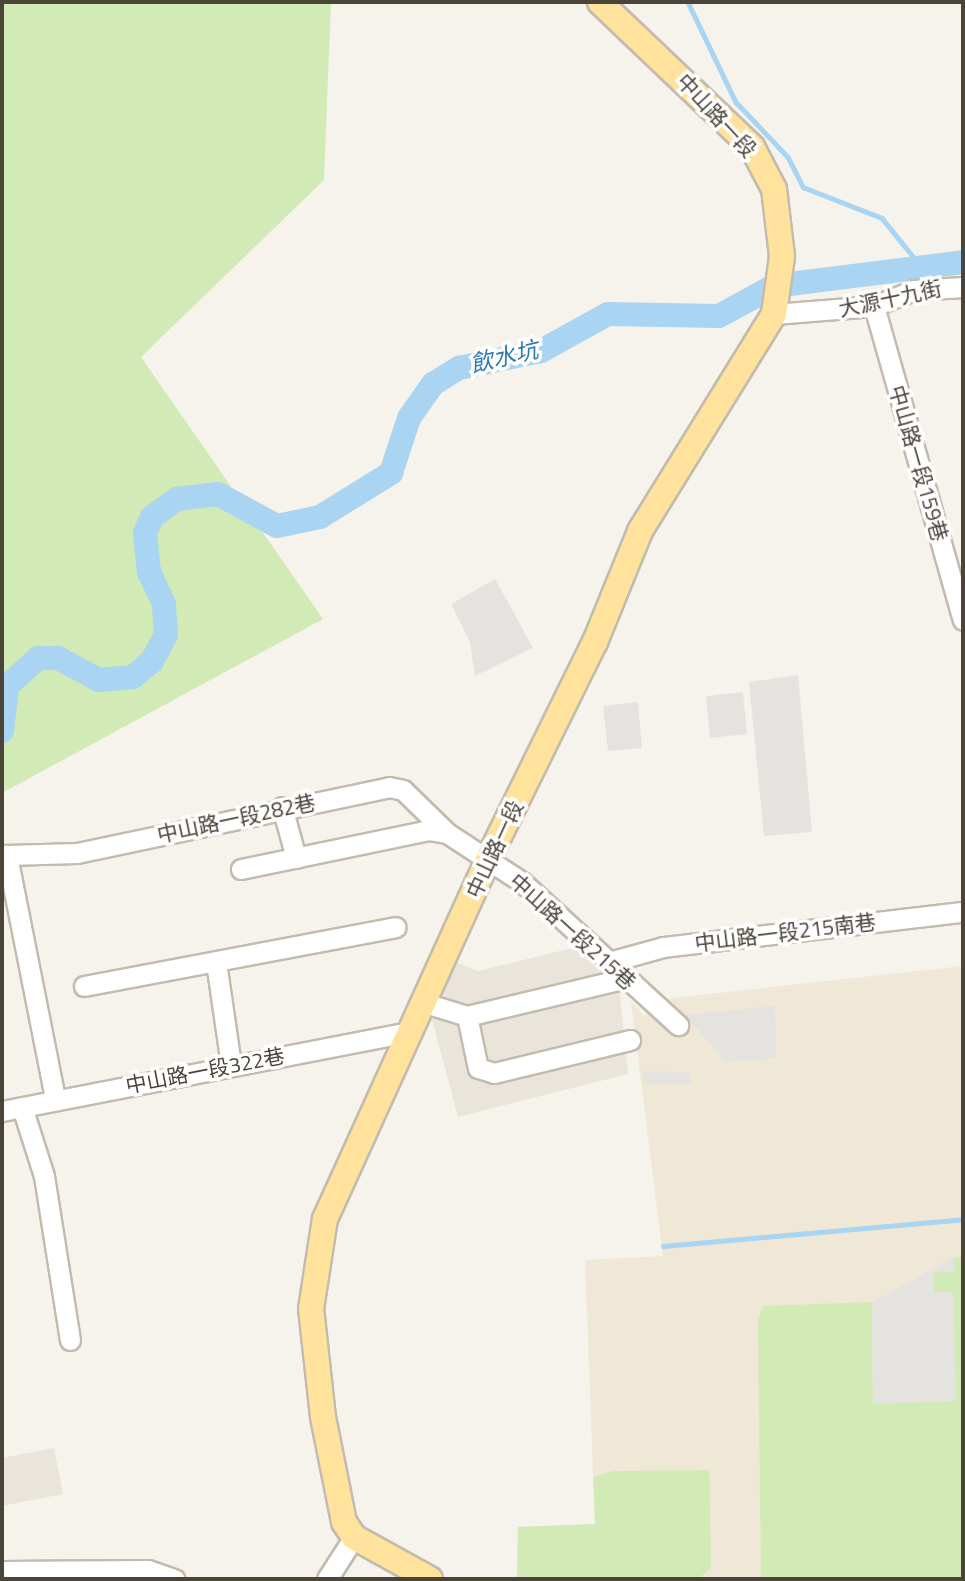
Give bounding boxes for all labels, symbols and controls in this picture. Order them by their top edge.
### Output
street label: 中山路一段 [672,68,762,162]
street label: 大源十九街 [836,275,944,321]
water label: 飲水坑 [467,336,541,378]
street label: 中山路一段159巷 [885,382,953,544]
street label: 中山路一段282巷 [155,789,317,847]
street label: 中山路一段 [460,796,528,902]
street label: 中山路一段215巷 [505,868,641,994]
street label: 中山路一段215南巷 [693,908,877,956]
street label: 中山路一段322巷 [123,1042,287,1098]

